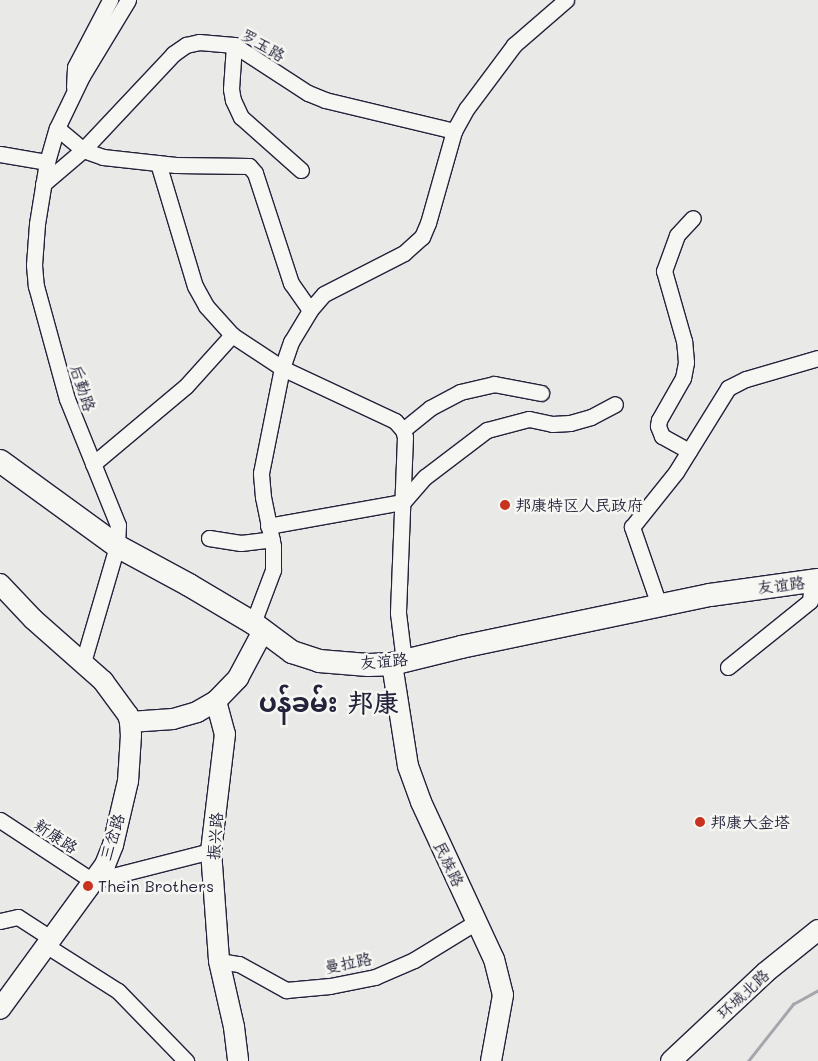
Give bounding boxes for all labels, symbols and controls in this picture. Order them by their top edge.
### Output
street label: 罗玉路 [237,25,289,65]
street label: 后勤路 [66,362,100,414]
place label: 邦康特区人民政府 [515,495,643,515]
marker: 邦康特区人民政府 [499,499,511,511]
street label: 友谊路 [756,573,806,597]
street label: 友谊路 [359,649,409,673]
district label: ပန်ခမ်း 邦康 [259,687,399,719]
street label: 三岔路 [96,811,128,863]
street label: 振兴路 [204,811,226,861]
place label: 邦康大金塔 [710,812,790,832]
street label: 新康路 [31,815,81,857]
marker: 邦康大金塔 [694,816,706,828]
street label: 民族路 [430,838,468,890]
place label: Thein Brothers [98,876,214,896]
marker: Thein Brothers [82,880,94,892]
street label: 曼拉路 [323,949,373,977]
street label: 环城北路 [713,965,773,1023]

